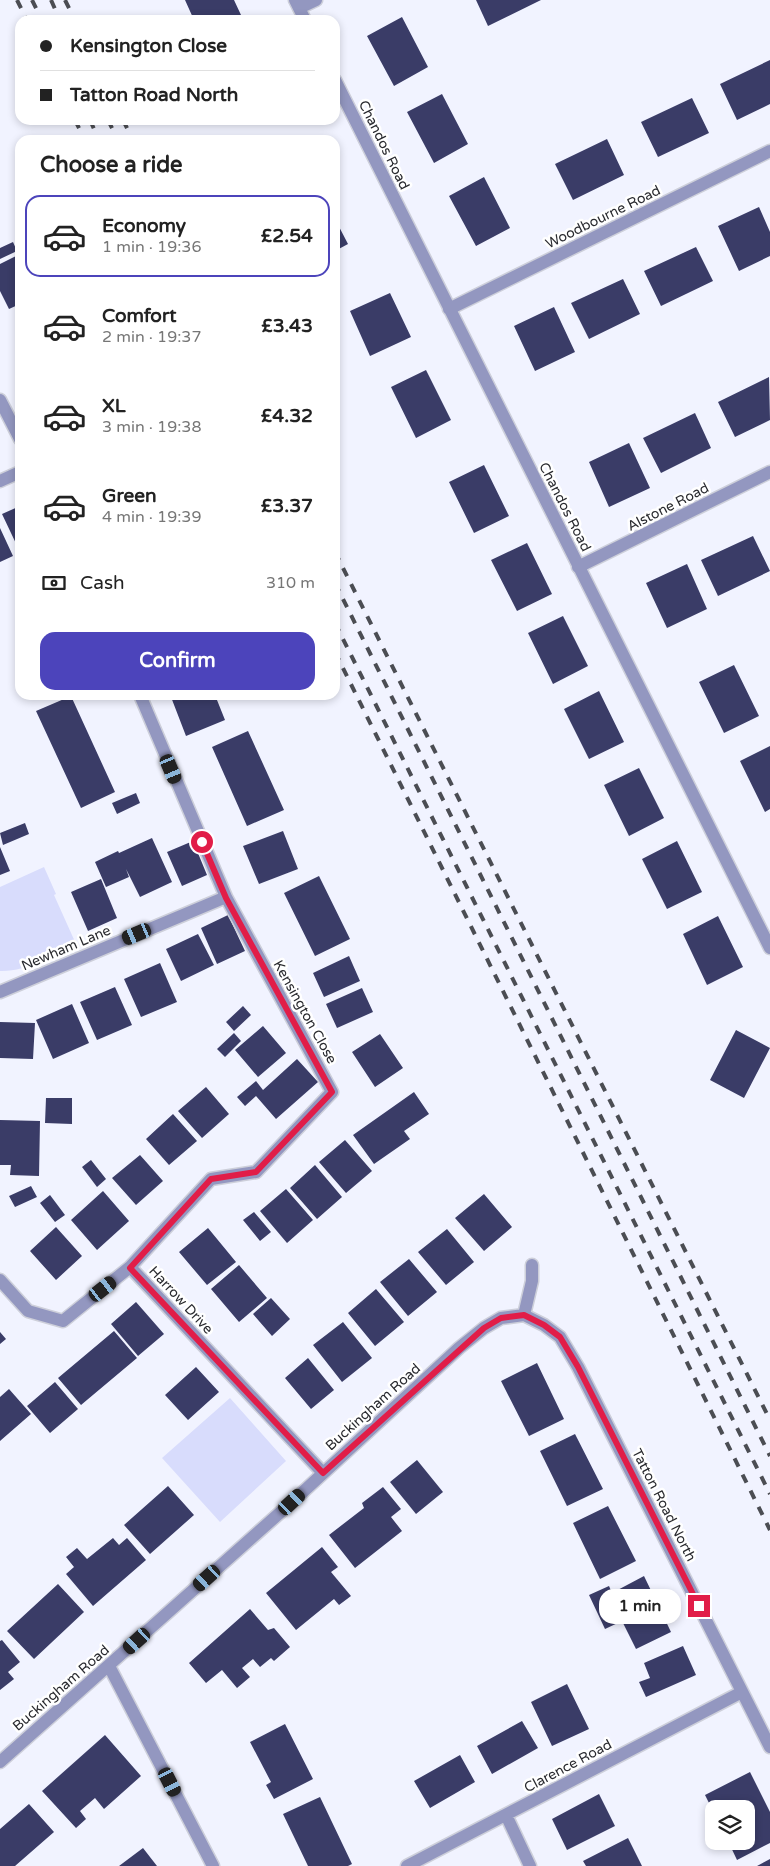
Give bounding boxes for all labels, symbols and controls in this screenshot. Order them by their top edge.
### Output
text: Kensington Close [70,35,227,57]
text: Tatton Road North [70,84,238,106]
street label: Chandos Road [355,97,413,193]
text: Choose a ride [40,152,183,178]
street label: Woodbourne Road [543,182,663,252]
icon: car [42,214,87,259]
text: Economy [102,215,186,237]
text: £2.54 [261,225,313,247]
text: 1 min · 19:36 [102,237,201,257]
icon: car [42,304,87,349]
text: Comfort [102,305,176,327]
text: £3.43 [261,315,313,337]
text: 2 min · 19:37 [102,327,201,347]
icon: car [42,394,87,439]
text: XL [102,395,126,417]
text: £4.32 [261,405,313,427]
text: 3 min · 19:38 [102,417,201,437]
street label: Chandos Road [535,460,595,554]
street label: Alstone Road [624,479,712,535]
icon: car [42,484,87,529]
text: Green [102,485,156,507]
text: £3.37 [261,495,313,517]
text: 4 min · 19:39 [102,507,201,527]
icon: cash [40,569,68,597]
text: Cash [80,572,125,594]
text: 310 m [266,573,315,593]
button: Confirm [40,632,315,690]
car [158,752,183,786]
route start [191,831,213,853]
car [120,921,153,947]
street label: Newham Lane [19,922,113,974]
street label: Kensington Close [270,957,341,1067]
street label: Harrow Drive [145,1263,217,1338]
car [86,1274,119,1304]
street label: Buckingham Road [322,1360,424,1454]
street label: Tatton Road North [628,1446,700,1564]
car [275,1486,308,1518]
car [190,1562,223,1594]
callout: 1 min [599,1588,682,1624]
route end [688,1595,710,1617]
text: 1 min [619,1596,661,1616]
car [120,1625,153,1657]
street label: Buckingham Road [9,1642,113,1734]
street label: Clarence Road [521,1736,615,1796]
car [156,1765,183,1799]
map controls [705,1800,755,1850]
button: layers [705,1800,755,1850]

